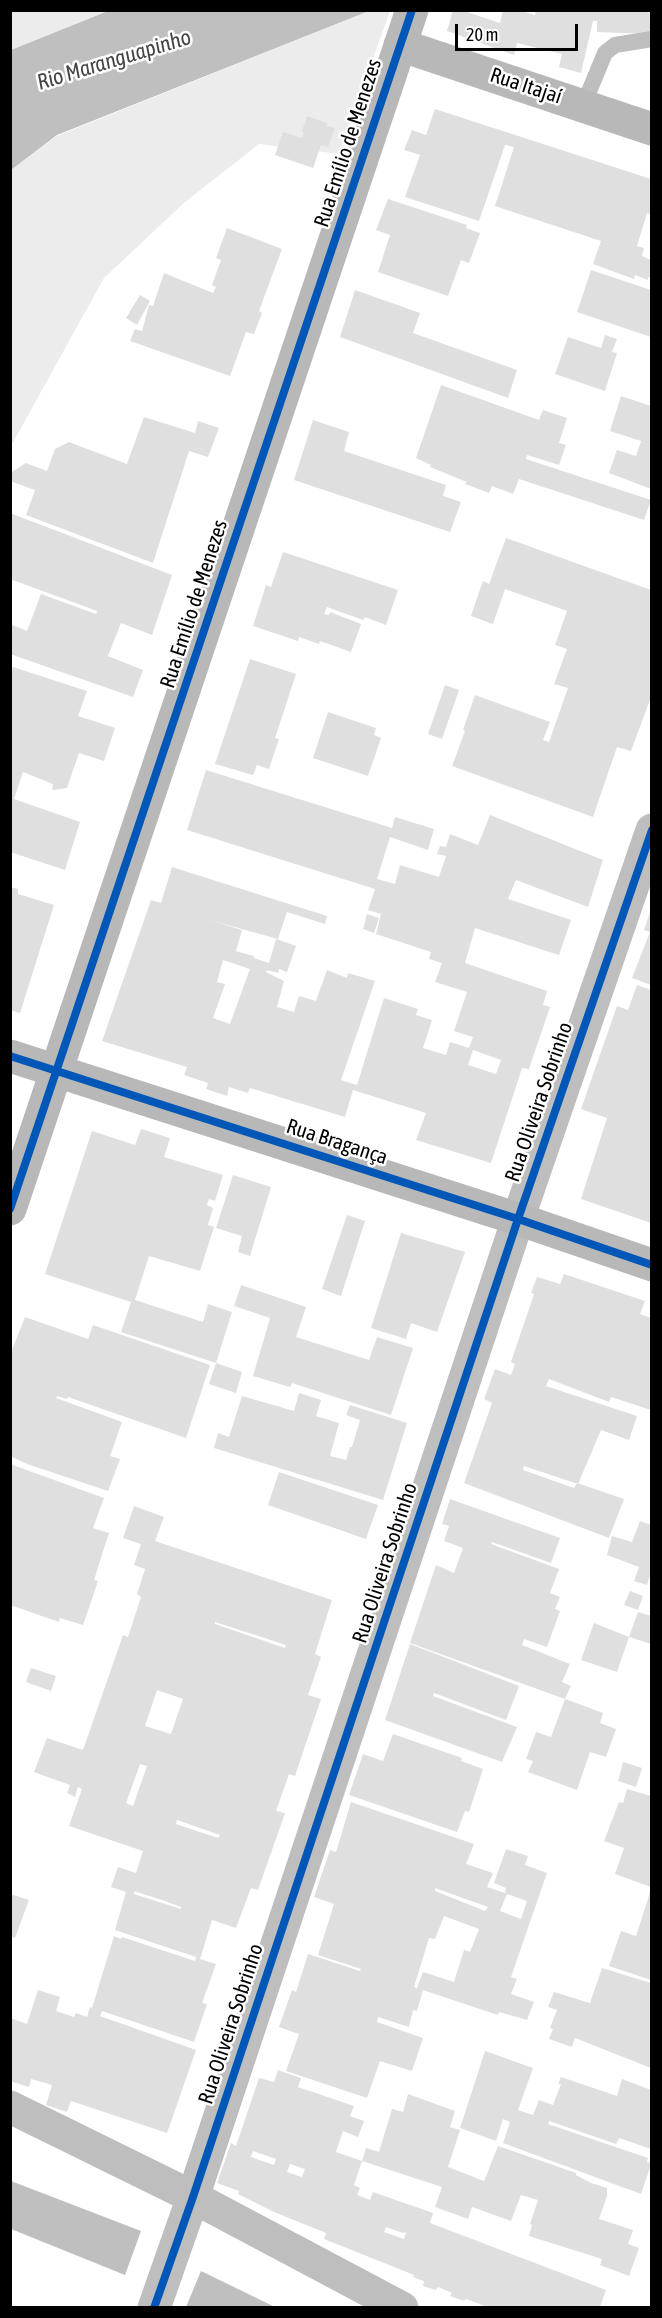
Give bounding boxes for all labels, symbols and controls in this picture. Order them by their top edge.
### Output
scale bar [458,12,581,50]
water label: Rio Maranguapinho [34,24,194,96]
text: 20 m [466,24,498,45]
street label: Rua Emílio de Menezes [309,56,387,230]
street label: Rua Itajaí [487,63,565,109]
street label: Rua Emílio de Menezes [155,517,233,691]
street label: Rua Oliveira Sobrinho [500,1019,578,1185]
street label: Rua Bragança [283,1114,391,1170]
street label: Rua Oliveira Sobrinho [347,1480,423,1646]
street label: Rua Oliveira Sobrinho [193,1941,269,2107]

